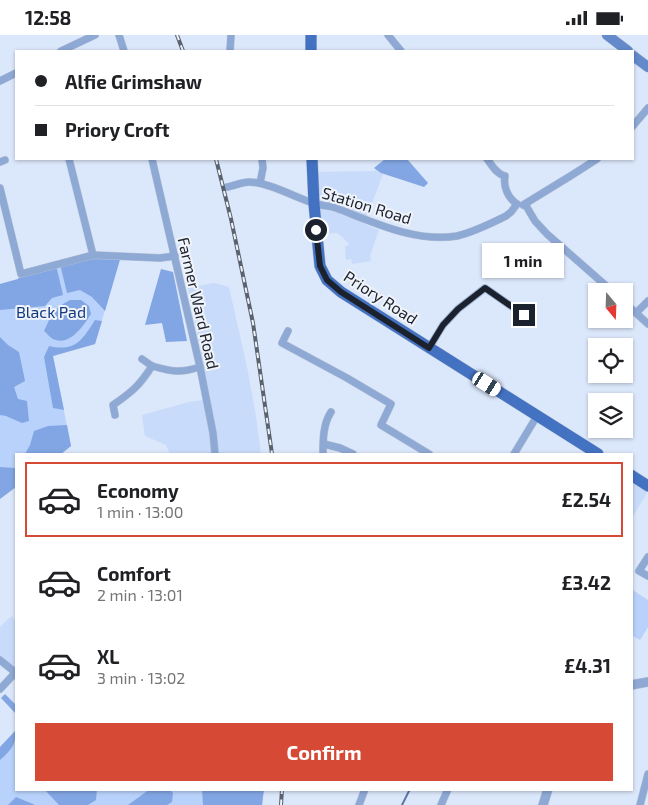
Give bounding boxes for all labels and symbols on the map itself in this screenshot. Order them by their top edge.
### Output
street label: Station Road [320,182,414,228]
route start [305,219,327,241]
street label: Farmer Ward Road [175,235,223,371]
callout: 1 min [483,243,565,277]
street label: Priory Road [341,266,421,328]
north arrow [588,283,632,327]
park label: Black Pad [16,302,86,321]
route end [513,304,535,326]
car [470,370,503,398]

